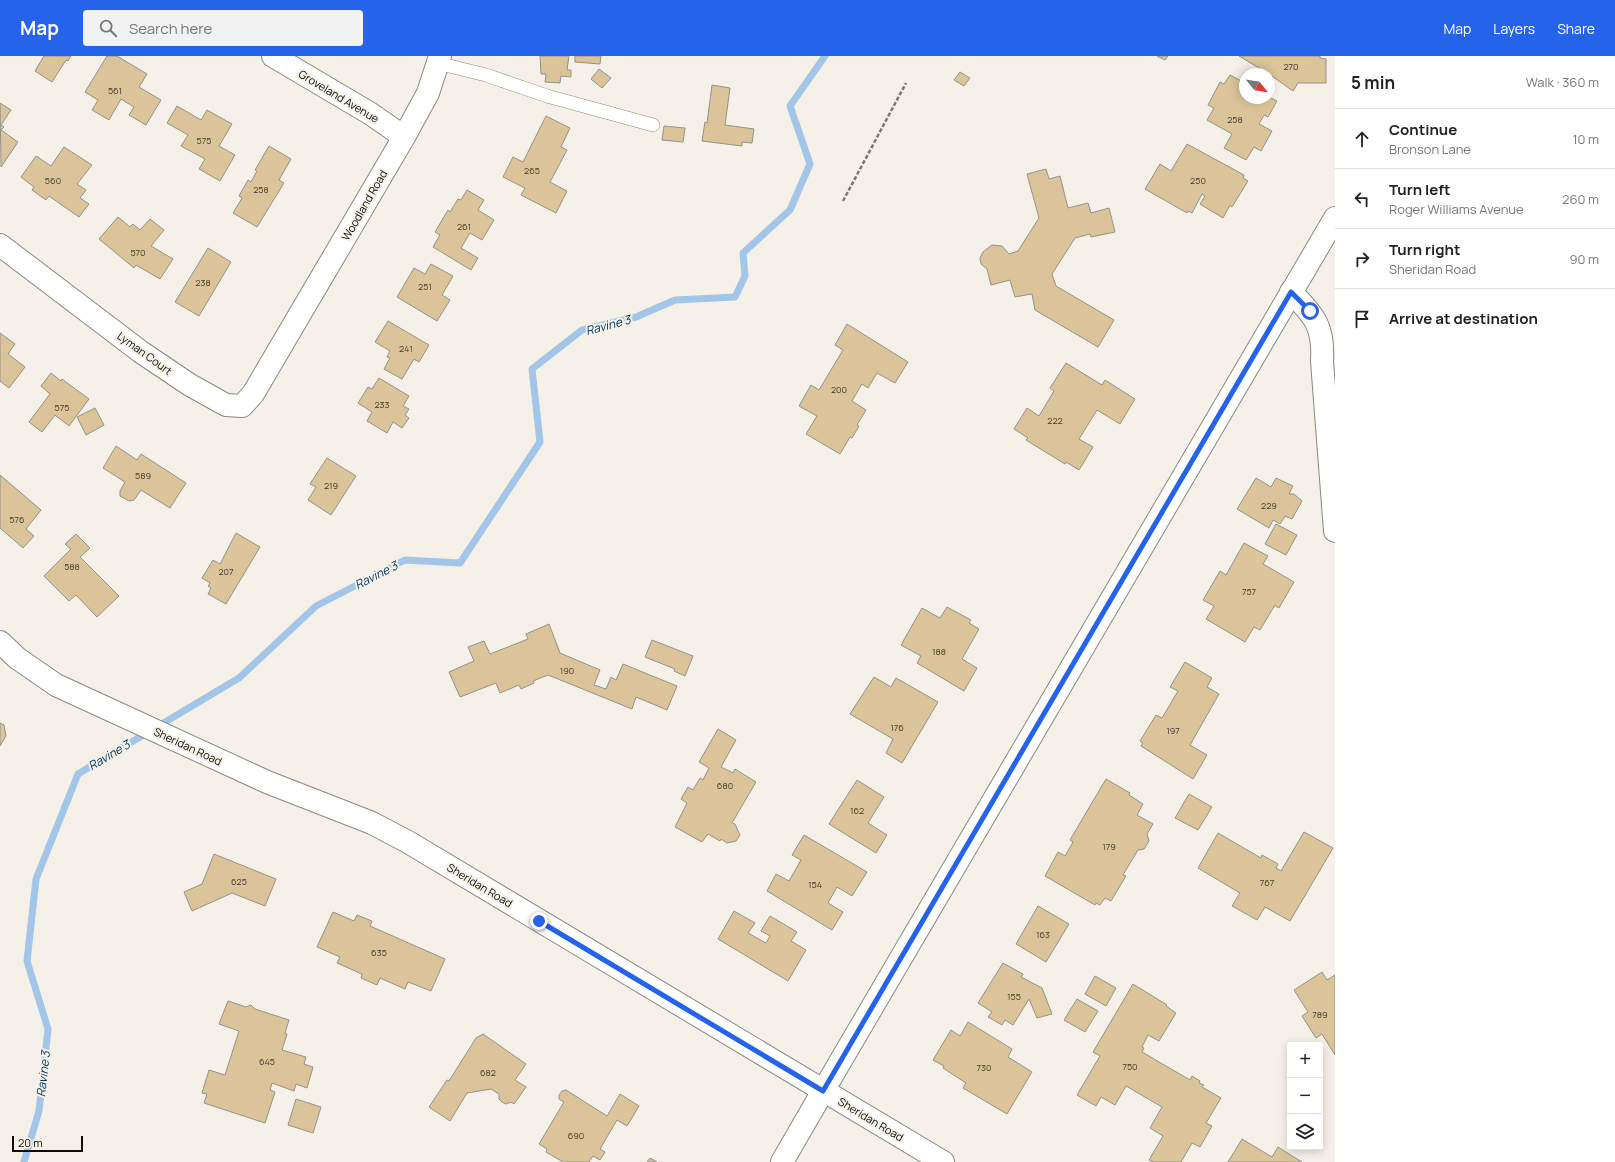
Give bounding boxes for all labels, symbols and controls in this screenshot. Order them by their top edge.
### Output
search box [83,10,363,46]
text: Map [20,15,59,41]
icon: search [97,17,119,39]
text: Search here [129,18,212,39]
text: Map [1443,19,1471,38]
text: Layers [1493,19,1535,38]
text: Share [1557,19,1595,38]
house number: 270 [1283,60,1299,73]
street label: Groveland Avenue [296,66,382,126]
north arrow [1239,68,1275,104]
text: 5 min [1351,71,1395,94]
text: Walk · 360 m [1526,73,1599,91]
house number: 561 [108,84,122,97]
house number: 258 [1227,113,1243,126]
text: Continue [1389,119,1457,140]
icon: ahead [1351,128,1373,150]
text: 10 m [1572,130,1599,148]
house number: 575 [197,134,211,147]
text: Bronson Lane [1389,140,1471,158]
house number: 265 [524,164,540,177]
street label: Woodland Road [338,167,390,243]
house number: 560 [45,174,61,187]
house number: 250 [1190,174,1206,187]
text: Turn left [1389,179,1451,200]
house number: 258 [253,183,269,196]
icon: left [1351,188,1373,210]
text: 260 m [1562,190,1599,208]
text: Roger Williams Avenue [1389,200,1524,218]
house number: 261 [457,220,471,233]
text: Turn right [1389,239,1460,260]
house number: 570 [130,246,146,259]
icon: right [1351,248,1373,270]
text: 90 m [1569,250,1599,268]
text: Sheridan Road [1389,260,1476,278]
house number: 238 [195,276,211,289]
house number: 251 [418,280,432,293]
route start [1301,302,1319,320]
icon: arrive [1351,308,1373,330]
text: Arrive at destination [1389,308,1538,329]
water label: Ravine 3 [584,310,634,339]
street label: Lyman Court [115,328,175,378]
house number: 241 [399,342,413,355]
house number: 200 [831,383,847,396]
house number: 233 [374,398,390,411]
house number: 575 [55,401,69,414]
house number: 222 [1047,414,1063,427]
house number: 589 [135,469,151,482]
house number: 219 [324,479,338,492]
house number: 229 [1261,499,1277,512]
house number: 576 [9,513,25,526]
water label: Ravine 3 [352,556,402,593]
house number: 588 [64,560,80,573]
house number: 207 [218,565,234,578]
house number: 757 [1242,585,1257,598]
house number: 188 [932,645,946,658]
house number: 190 [560,664,574,677]
house number: 176 [890,721,904,734]
street label: Sheridan Road [151,724,225,768]
house number: 197 [1166,724,1180,737]
water label: Ravine 3 [85,735,134,774]
house number: 680 [717,779,733,792]
house number: 162 [850,804,864,817]
house number: 179 [1102,840,1116,853]
street label: Sheridan Road [445,860,515,910]
house number: 625 [231,875,247,888]
house number: 767 [1260,876,1275,889]
house number: 154 [808,878,822,891]
route end [530,912,548,930]
house number: 163 [1036,928,1050,941]
house number: 635 [371,946,387,959]
house number: 155 [1007,990,1021,1003]
house number: 789 [1312,1008,1328,1021]
map controls [1287,1042,1323,1150]
button: + [1287,1042,1323,1078]
water label: Ravine 3 [32,1049,54,1098]
house number: 645 [259,1055,275,1068]
house number: 750 [1122,1060,1138,1073]
house number: 730 [977,1061,992,1074]
house number: 682 [480,1066,496,1079]
button: − [1287,1078,1323,1114]
street label: Sheridan Road [836,1094,906,1144]
button: layers [1287,1114,1323,1150]
house number: 690 [568,1129,584,1142]
scale bar [12,1134,83,1153]
text: 20 m [18,1135,43,1150]

